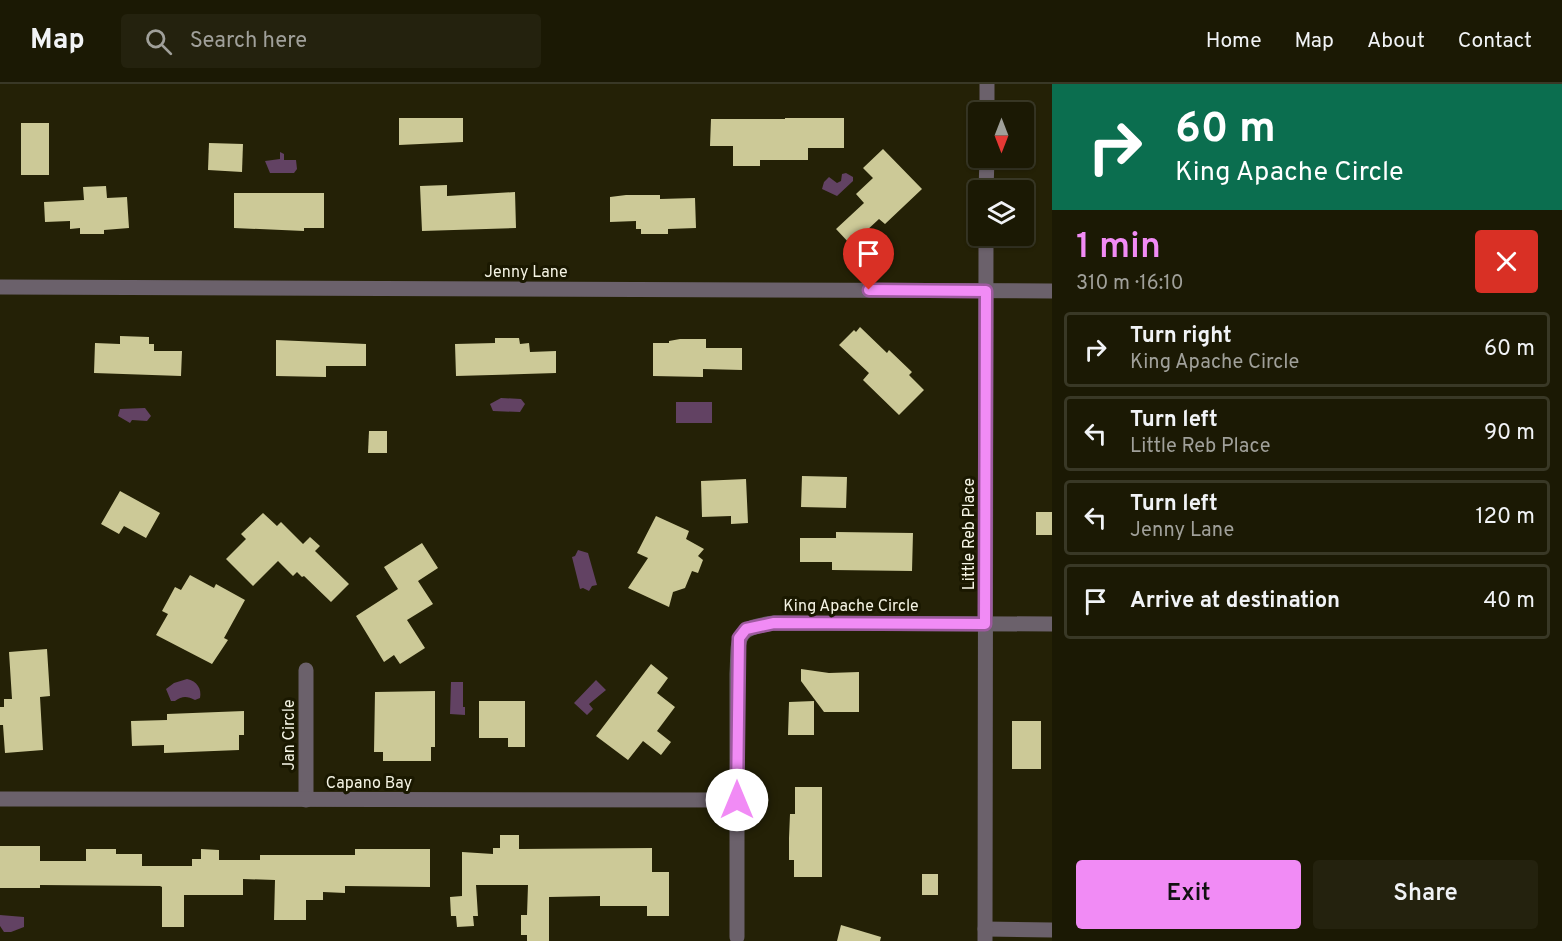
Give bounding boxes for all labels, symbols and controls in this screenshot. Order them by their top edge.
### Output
search box [121,14,541,68]
text: Map [30,23,85,59]
icon: search [142,25,175,58]
text: Search here [190,28,307,55]
text: Home [1206,28,1262,55]
text: Map [1295,28,1334,55]
text: About [1367,28,1425,55]
text: Contact [1458,28,1532,55]
north arrow [968,102,1034,168]
map controls [968,102,1034,246]
text: 60 m [1175,104,1276,157]
icon: right [1076,108,1154,186]
text: King Apache Circle [1175,156,1404,190]
button: layers [968,180,1034,246]
text: 1 min [1076,225,1161,271]
pin [843,228,894,290]
button: close [1475,230,1538,293]
icon: arrive [852,237,885,270]
street label: Jenny Lane [484,263,568,283]
text: 310 m · 16:10 [1076,271,1184,297]
text: Turn right [1130,323,1232,350]
icon: right [1079,333,1112,366]
text: 60 m [1484,336,1535,363]
text: King Apache Circle [1130,350,1299,376]
text: Turn left [1130,407,1218,434]
icon: left [1079,417,1112,450]
text: 90 m [1484,420,1535,447]
text: Little Reb Place [1130,434,1270,460]
street label: Little Reb Place [960,478,980,590]
text: Turn left [1130,491,1218,518]
icon: left [1079,501,1112,534]
text: 120 m [1475,504,1535,531]
text: Jenny Lane [1130,518,1234,544]
icon: arrive [1079,585,1112,618]
text: Arrive at destination [1130,588,1340,615]
text: 40 m [1483,588,1535,615]
street label: King Apache Circle [783,597,919,617]
street label: Jan Circle [280,699,300,771]
position arrow [705,768,769,832]
street label: Capano Bay [326,774,412,794]
button: Exit [1076,860,1301,929]
button: Share [1313,860,1538,929]

